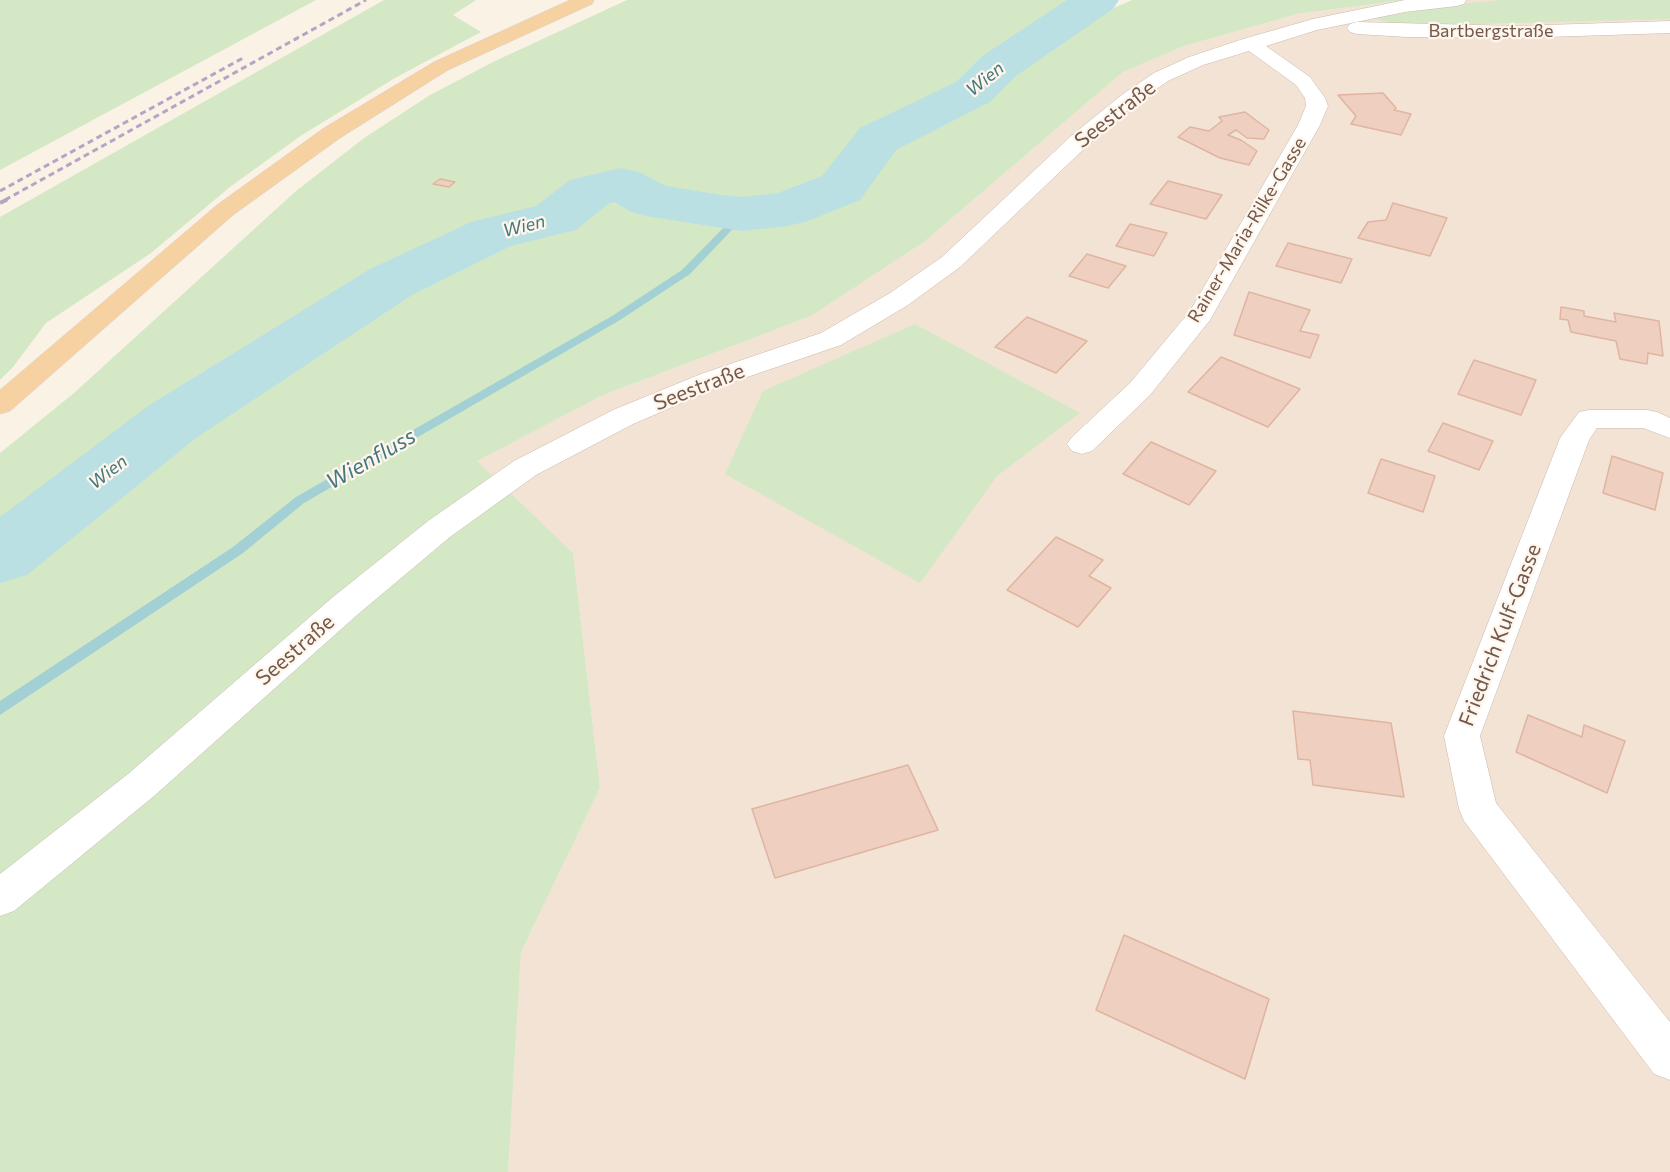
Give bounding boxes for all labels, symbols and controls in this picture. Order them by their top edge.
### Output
street label: Bartbergstraße [1428,20,1554,42]
water label: Wien [962,57,1008,101]
street label: Seestraße [1070,75,1160,153]
street label: Rainer-Maria-Rilke-Gasse [1183,134,1311,326]
water label: Wien [501,210,547,242]
street label: Seestraße [650,358,748,416]
water label: Wienfluss [322,423,420,495]
water label: Wien [84,450,132,494]
street label: Friedrich Kulf-Gasse [1454,540,1546,730]
street label: Seestraße [251,609,339,691]

